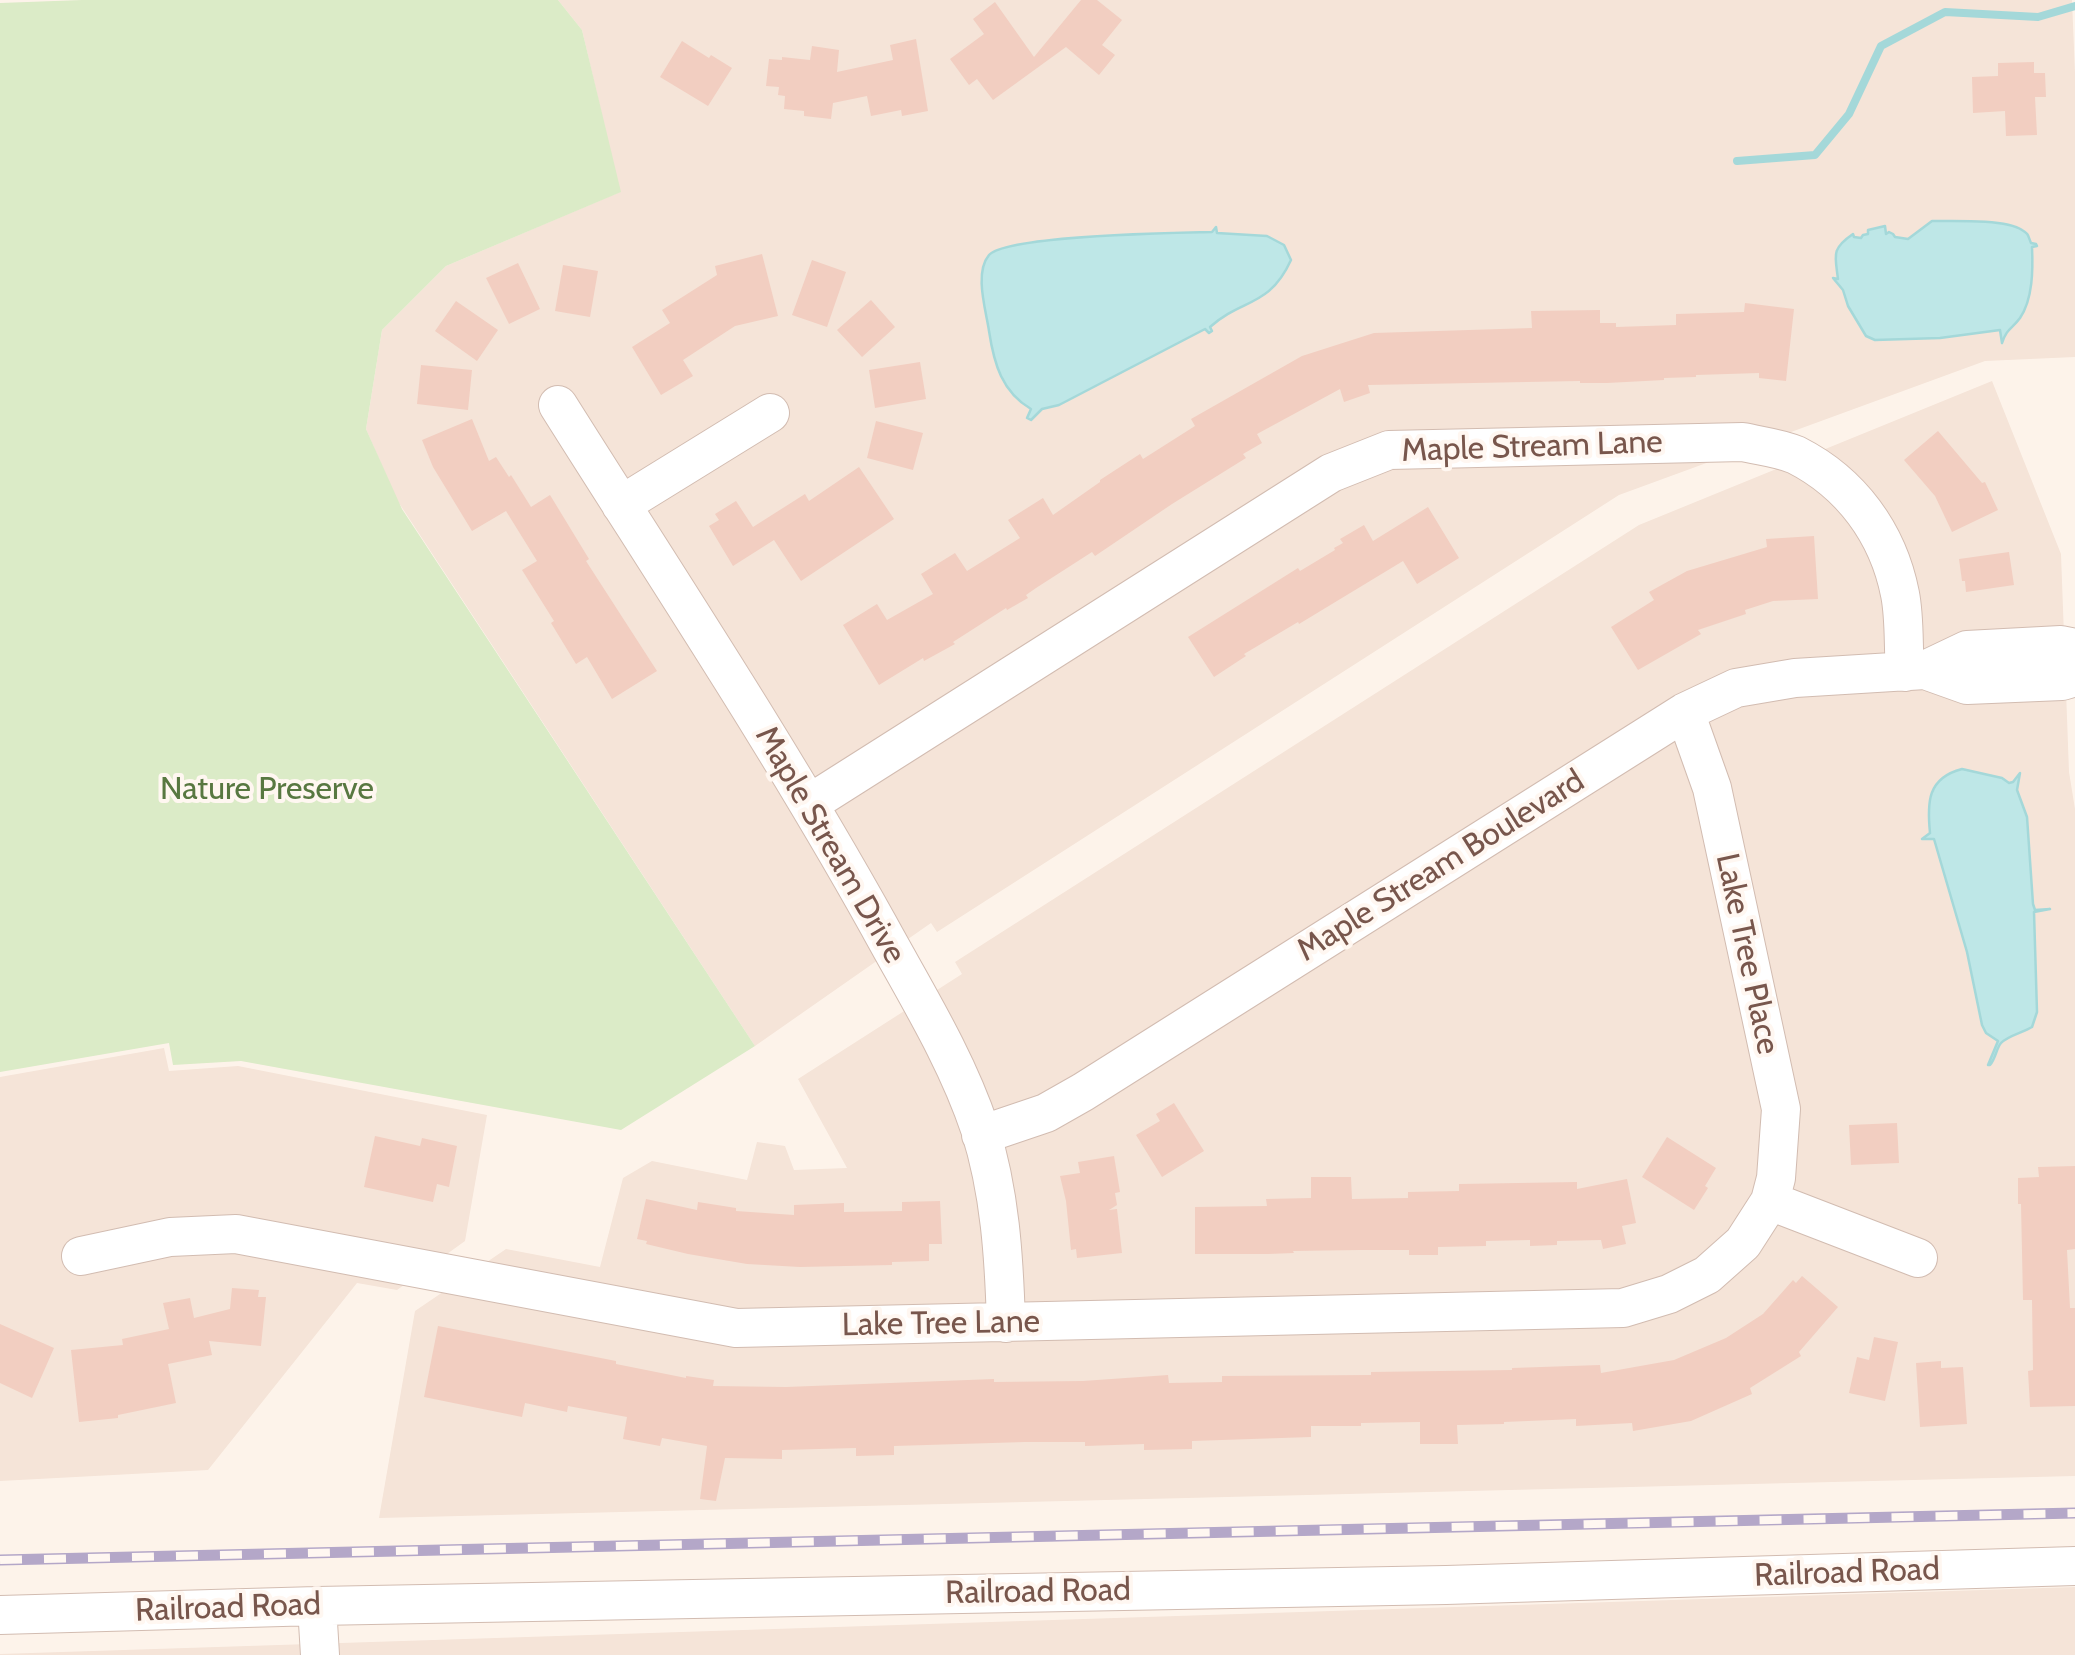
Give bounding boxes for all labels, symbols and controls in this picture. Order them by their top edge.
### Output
street label: Maple Stream Lane [1401,423,1663,471]
street label: Maple Stream Drive [747,720,913,970]
street label: Maple Stream Boulevard [1290,762,1592,970]
park label: Nature Preserve [160,771,374,809]
street label: Lake Tree Place [1707,850,1787,1058]
street label: Lake Tree Lane [842,1303,1040,1345]
street label: Railroad Road [1753,1551,1941,1595]
street label: Railroad Road [945,1571,1131,1613]
street label: Railroad Road [134,1586,322,1630]

